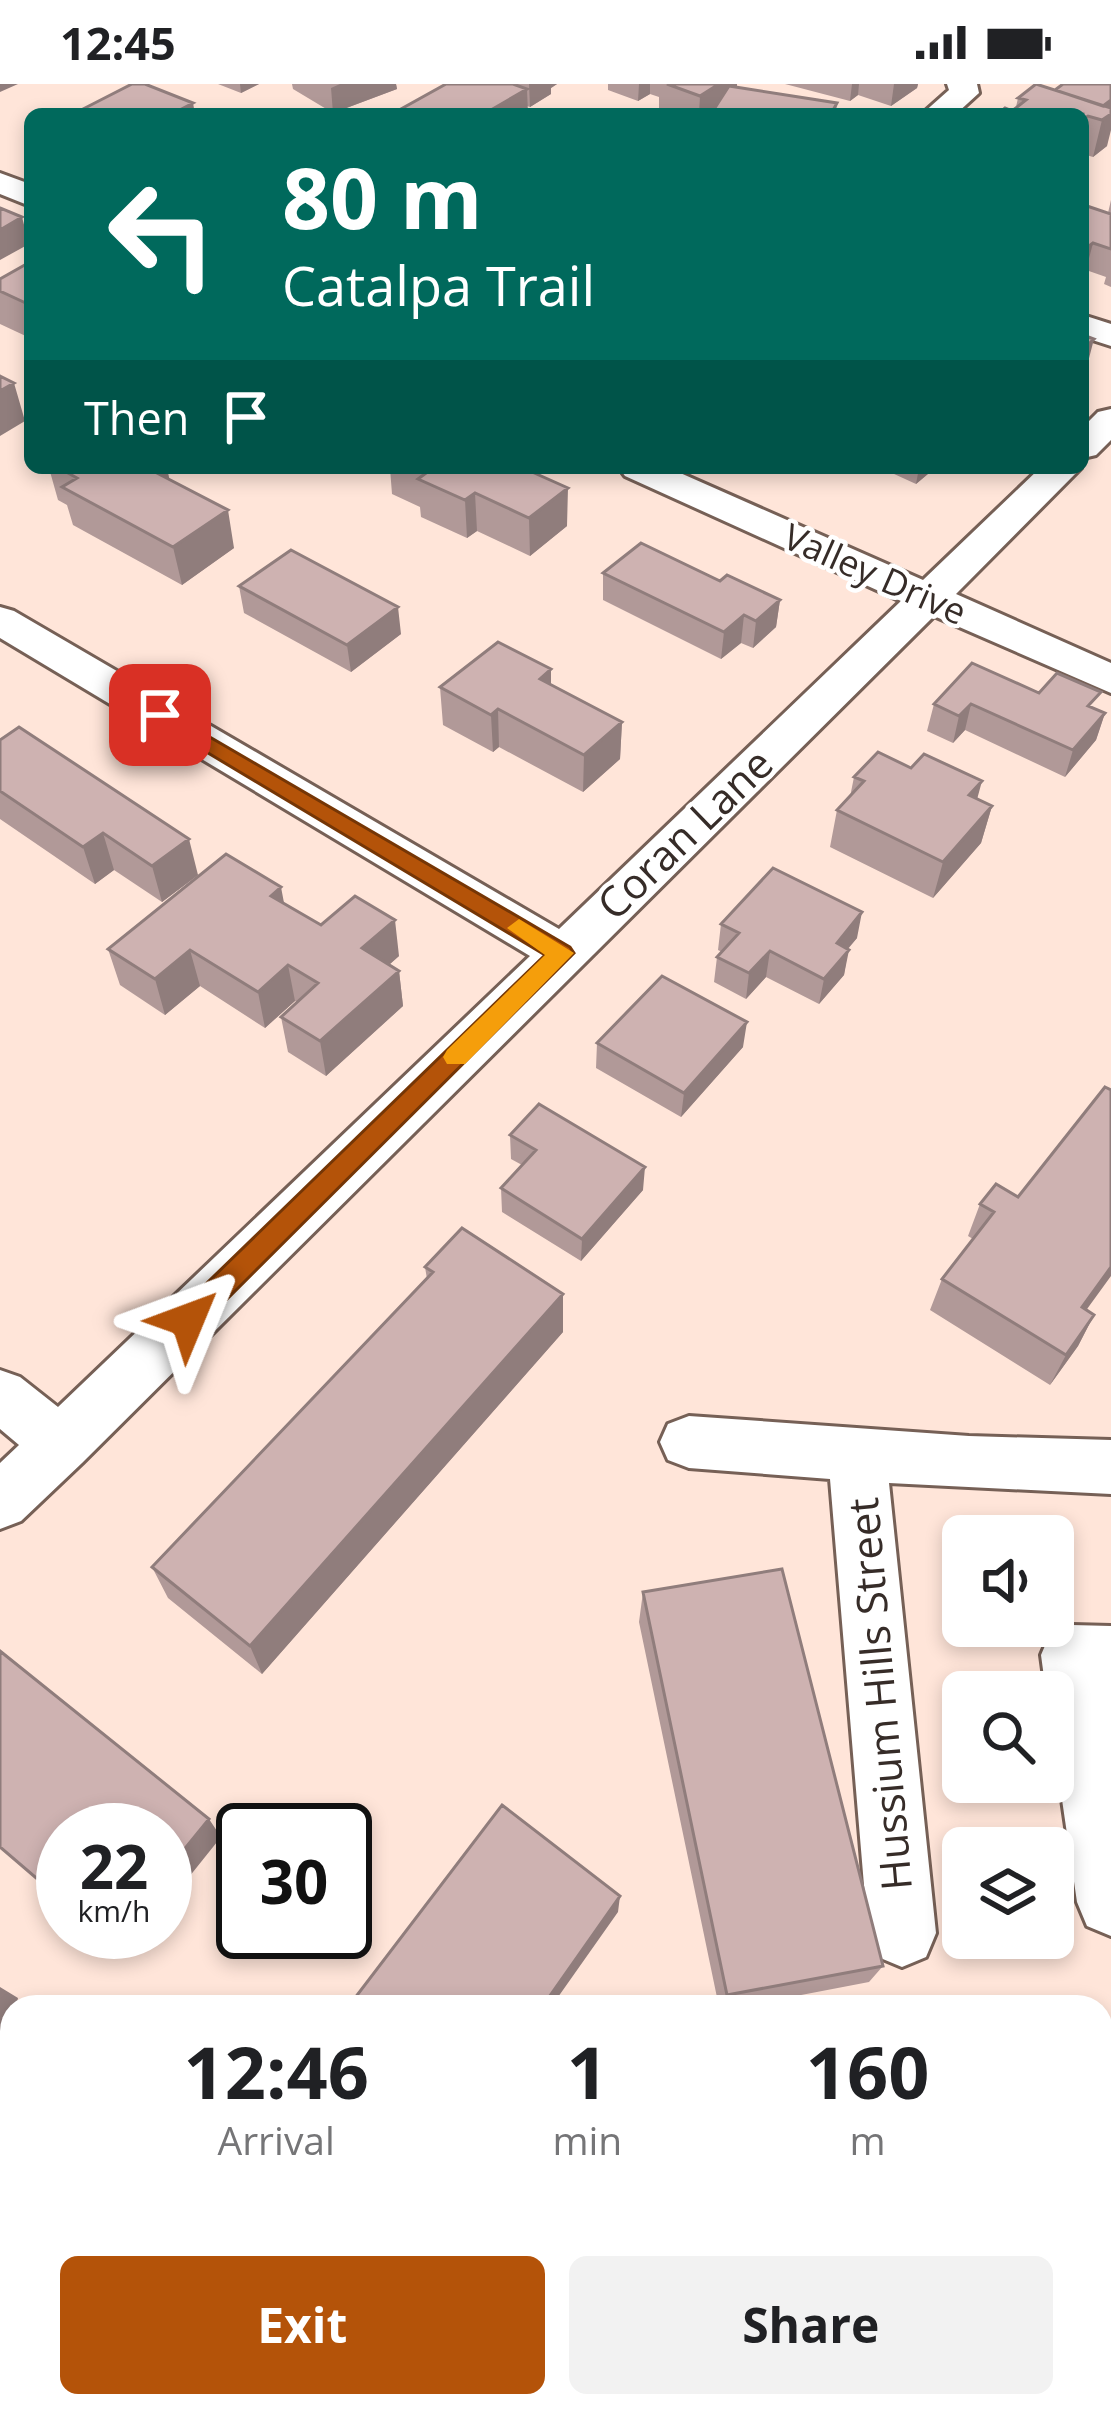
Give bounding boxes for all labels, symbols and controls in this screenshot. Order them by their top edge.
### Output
text: 12:45 [60,12,176,73]
text: 80 m [282,139,482,254]
icon: left [84,156,240,312]
text: Catalpa Trail [282,248,595,322]
icon: arrive [213,384,279,450]
text: Then [84,387,189,448]
street label: Valley Drive [776,511,974,636]
pin [109,664,211,766]
icon: arrive [127,682,193,748]
street label: Coran Lane [584,735,784,931]
position arrow [125,1257,251,1383]
street label: Hussium Hills Street [833,1495,924,1893]
map controls [942,1515,1074,1959]
button: sound [942,1515,1074,1647]
button: search [942,1671,1074,1803]
speed limit sign: 30 [216,1803,372,1959]
text: 22 [80,1825,148,1907]
button: layers [942,1827,1074,1959]
text: km/h [78,1890,150,1931]
text: 12:46 [184,2022,369,2120]
text: 1 [567,2022,608,2120]
text: 160 [806,2022,929,2120]
text: Arrival [218,2113,335,2166]
text: min [552,2113,622,2166]
text: m [850,2113,886,2166]
button: Exit [60,2256,545,2394]
button: Share [569,2256,1053,2394]

